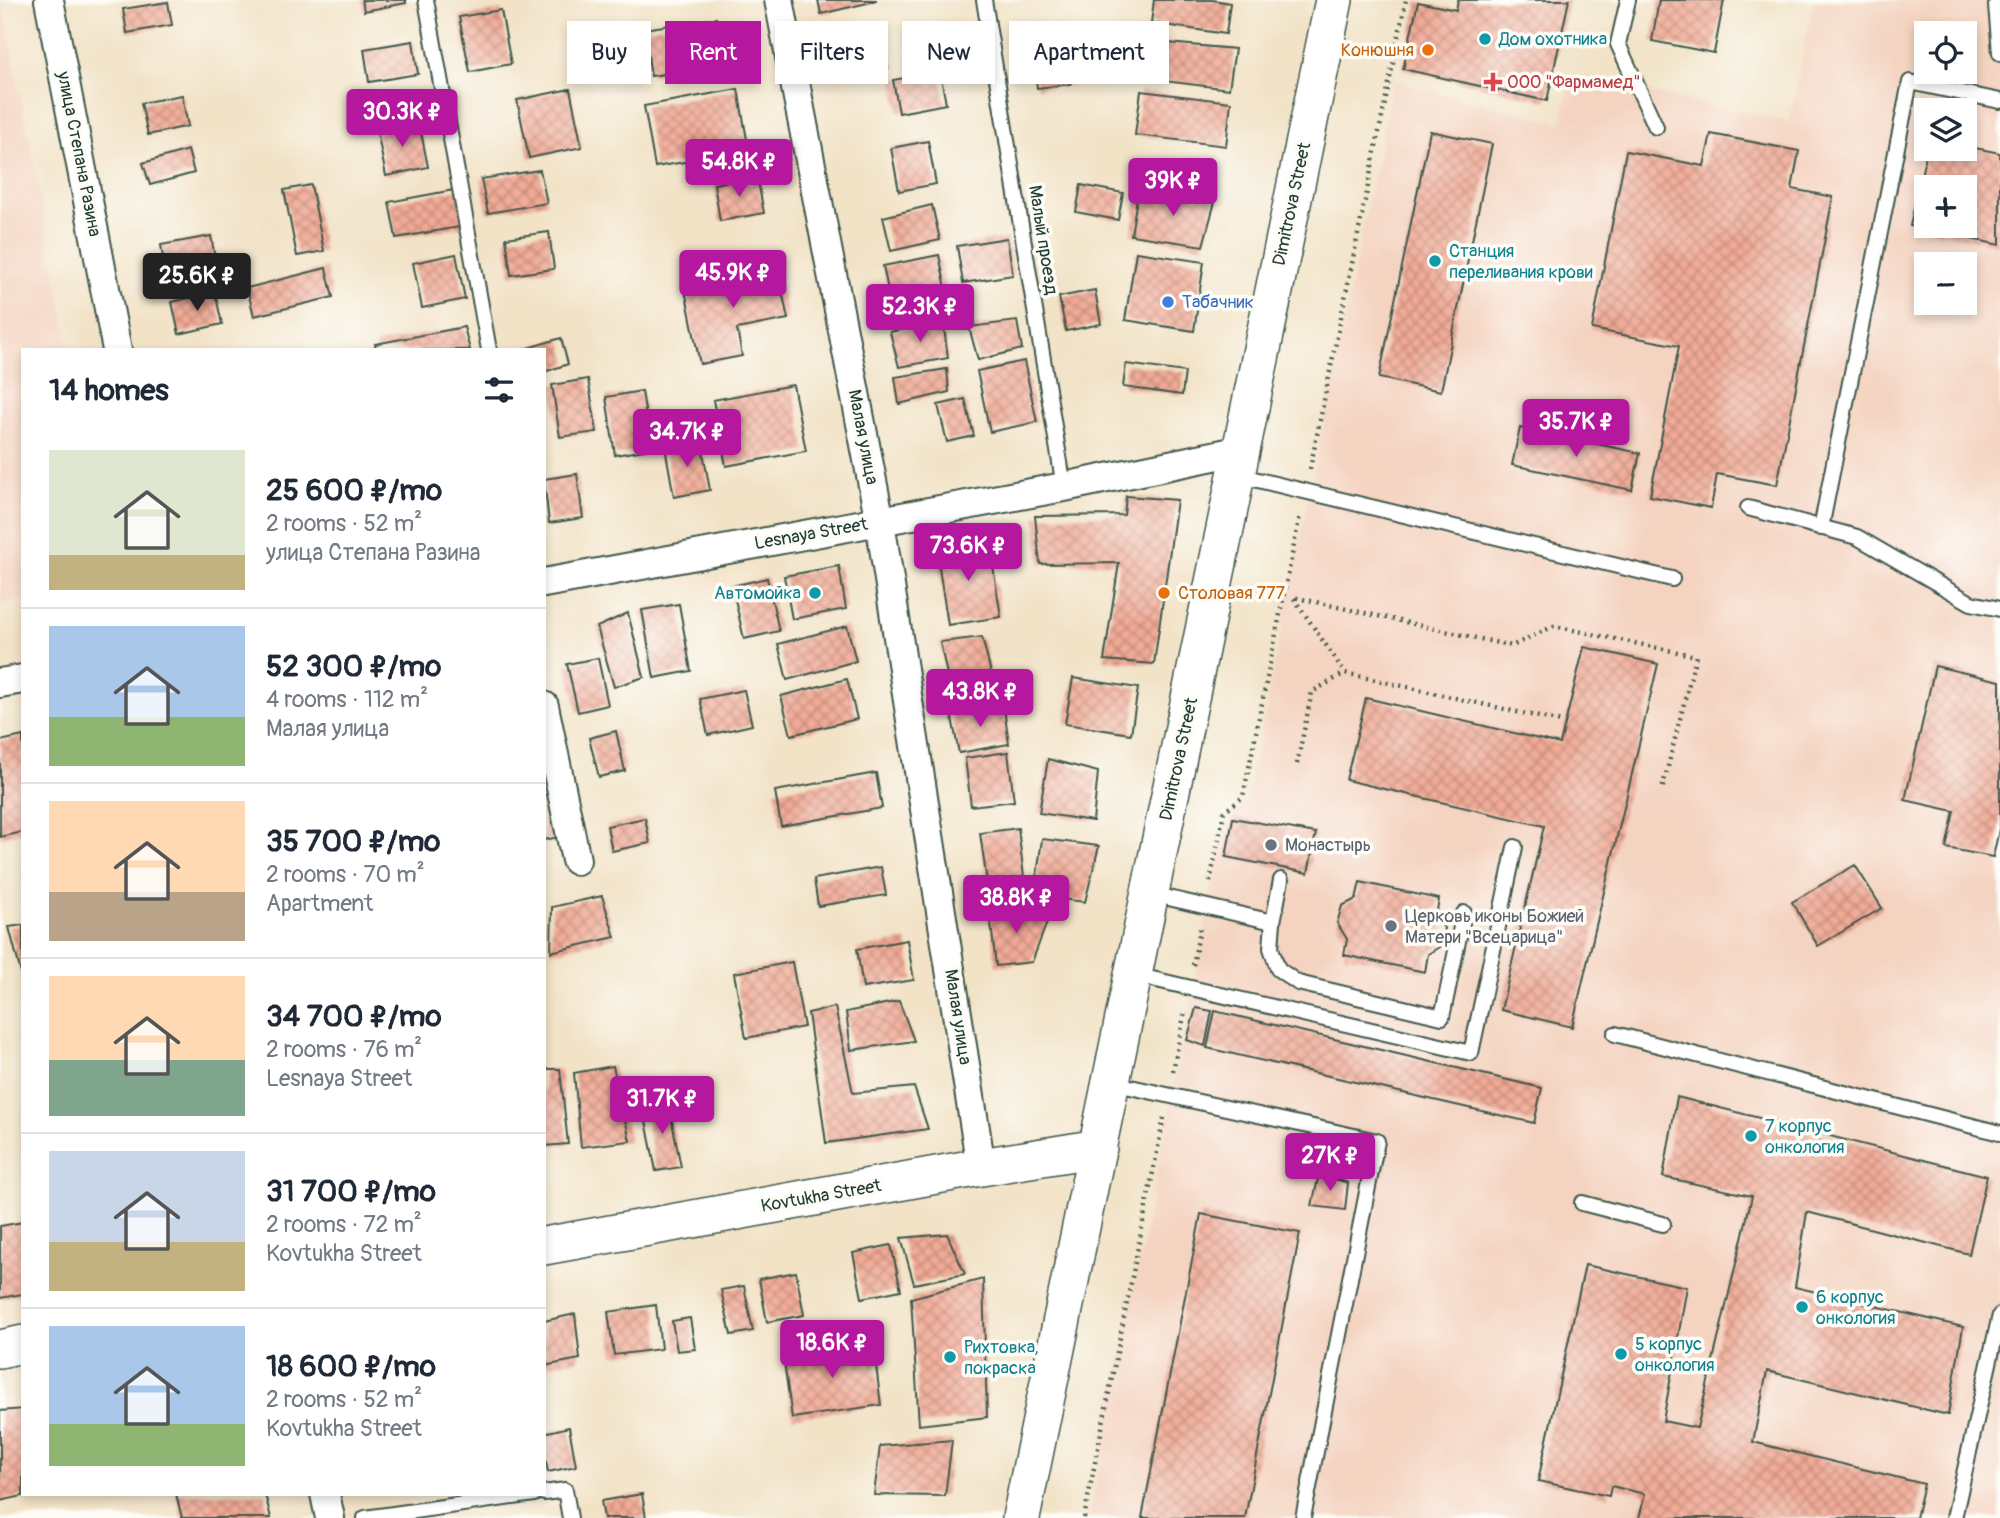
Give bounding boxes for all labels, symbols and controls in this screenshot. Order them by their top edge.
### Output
chip: Buy [567,21,651,84]
chip: Rent [665,21,761,84]
chip: Filters [775,21,888,84]
chip: New [902,21,995,84]
chip: Apartment [1009,21,1169,84]
map controls [1914,21,1977,315]
button: locate [1914,21,1977,84]
place label: Дом охотника [1498,28,1607,51]
marker: Дом охотника [1477,31,1493,47]
place label: Конюшня [1341,39,1414,62]
marker: Конюшня [1420,42,1436,58]
street label: улица Степана Разина [52,68,106,239]
place label: ООО "Фармамед" [1507,71,1641,94]
marker: ООО "Фармамед" [1485,74,1501,90]
pin: 30.3K ₽ [337,90,467,149]
text: 30.3K ₽ [362,97,442,126]
button: layers [1914,98,1977,161]
pin: 54.8K ₽ [674,140,804,199]
street label: Dimitrova Street [1268,140,1316,268]
text: 54.8K ₽ [701,147,777,176]
pin: 39K ₽ [1124,158,1222,218]
text: 39K ₽ [1144,166,1202,195]
button: + [1914,175,1977,238]
street label: Малый проезд [1023,184,1063,297]
place label: Станция переливания крови [1449,240,1593,284]
pin: 45.9K ₽ [668,250,798,310]
button: − [1914,252,1977,315]
marker: Станция переливания крови [1427,253,1443,269]
pin: 25.6K ₽ [132,254,262,313]
text: 45.9K ₽ [695,258,771,287]
text: 25.6K ₽ [159,261,235,290]
pin: 52.3K ₽ [855,284,985,344]
place label: Табачник [1182,291,1254,314]
text: 52.3K ₽ [882,292,958,321]
marker: Табачник [1160,294,1176,310]
icon: filters [480,371,518,409]
text: 14 homes [49,372,169,409]
street label: Малая улица [843,388,883,486]
pin: 35.7K ₽ [1511,400,1641,459]
text: 35.7K ₽ [1538,407,1614,436]
pin: 34.7K ₽ [622,410,752,469]
text: 34.7K ₽ [649,417,725,446]
text: 25 600 ₽/mo [266,472,442,509]
icon: home [105,478,189,562]
text: 2 rooms · 52 m² [266,509,422,538]
street label: Lesnaya Street [753,513,870,555]
pin: 73.6K ₽ [903,524,1033,583]
text: 73.6K ₽ [930,531,1006,560]
text: улица Степана Разина [266,538,481,567]
place label: Автомойка [714,582,801,605]
place label: Столовая 777 [1178,582,1286,605]
marker: Автомойка [807,585,823,601]
marker: Столовая 777 [1156,585,1172,601]
text: 52 300 ₽/mo [266,648,441,685]
icon: home [105,654,189,738]
pin: 43.8K ₽ [915,670,1045,729]
text: 43.8K ₽ [942,677,1018,706]
text: 4 rooms · 112 m² [266,685,428,714]
street label: Dimitrova Street [1155,695,1203,823]
text: Малая улица [266,714,389,743]
text: 35 700 ₽/mo [266,823,440,860]
icon: home [105,829,189,913]
place label: Монастырь [1285,834,1371,857]
marker: Монастырь [1263,837,1279,853]
text: 2 rooms · 70 m² [266,860,425,889]
pin: 38.8K ₽ [951,876,1081,935]
text: 38.8K ₽ [979,883,1053,912]
text: Apartment [266,889,373,918]
place label: Церковь иконы Божией Матери "Всецарица" [1405,905,1584,949]
marker: Церковь иконы Божией Матери "Всецарица" [1383,918,1399,934]
street label: Малая улица [939,968,977,1066]
text: 34 700 ₽/mo [266,998,442,1035]
icon: home [105,1004,189,1088]
text: 2 rooms · 76 m² [266,1035,422,1064]
text: Lesnaya Street [266,1064,412,1093]
pin: 31.7K ₽ [597,1076,727,1136]
text: 31.7K ₽ [626,1084,698,1113]
place label: 7 корпус онкология [1765,1115,1844,1159]
marker: 7 корпус онкология [1743,1128,1759,1144]
pin: 27K ₽ [1281,1134,1379,1193]
text: 27K ₽ [1301,1141,1359,1170]
text: 31 700 ₽/mo [266,1173,436,1210]
street label: Kovtukha Street [759,1174,884,1218]
icon: home [105,1179,189,1263]
text: 2 rooms · 72 m² [266,1210,422,1239]
text: Kovtukha Street [266,1239,422,1268]
place label: 6 корпус онкология [1816,1286,1895,1330]
marker: 6 корпус онкология [1794,1299,1810,1315]
pin: 18.6K ₽ [767,1320,897,1380]
text: 18.6K ₽ [796,1328,868,1357]
place label: 5 корпус онкология [1635,1333,1714,1377]
place label: Рихтовка, покраска [964,1336,1038,1380]
marker: 5 корпус онкология [1613,1346,1629,1362]
text: 18 600 ₽/mo [266,1348,436,1385]
marker: Рихтовка, покраска [942,1349,958,1365]
icon: home [105,1354,189,1438]
text: 2 rooms · 52 m² [266,1385,422,1414]
text: Kovtukha Street [266,1414,422,1443]

